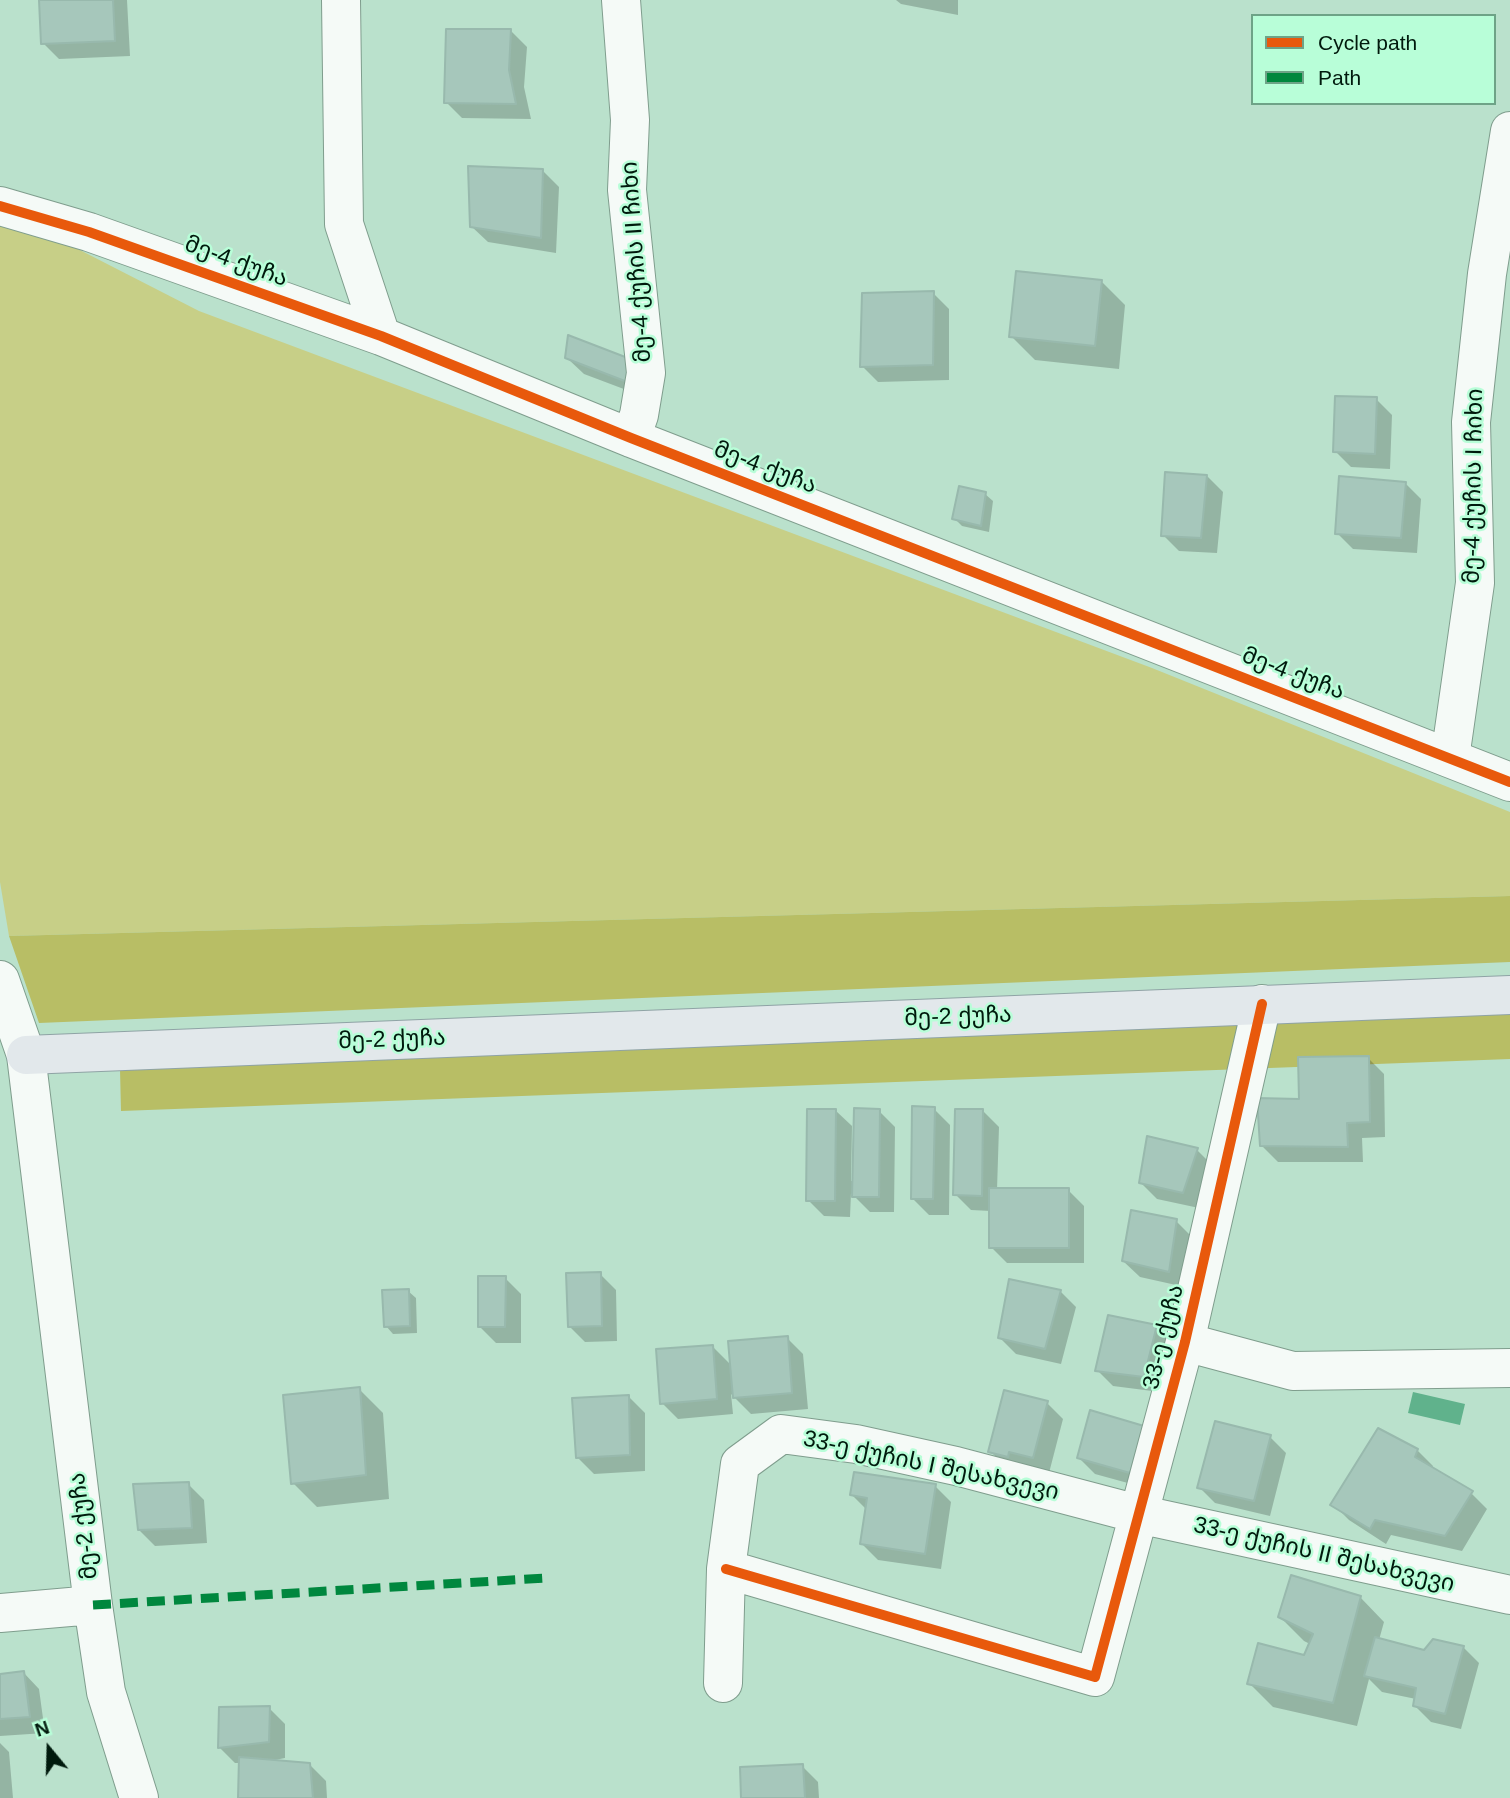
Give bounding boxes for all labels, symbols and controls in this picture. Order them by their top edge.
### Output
legend [1251,14,1496,105]
text: Cycle path [1318,31,1417,54]
text: Path [1318,66,1361,89]
street label: მე-4 ქუჩის II ჩიხი [616,160,658,364]
street label: მე-4 ქუჩა [181,231,291,293]
street label: მე-4 ქუჩის I ჩიხი [1458,388,1490,584]
street label: მე-4 ქუჩა [710,436,820,500]
street label: მე-4 ქუჩა [1238,642,1348,706]
street label: მე-2 ქუჩა [904,1001,1012,1033]
street label: მე-2 ქუჩა [338,1024,446,1056]
street label: 33-ე ქუჩა [1138,1282,1190,1392]
street label: 33-ე ქუჩის I შესახვევი [801,1425,1061,1507]
street label: მე-2 ქუჩა [64,1471,104,1581]
street label: 33-ე ქუჩის II შესახვევი [1191,1512,1457,1598]
north arrow [14,1714,84,1784]
text: N [32,1717,52,1741]

